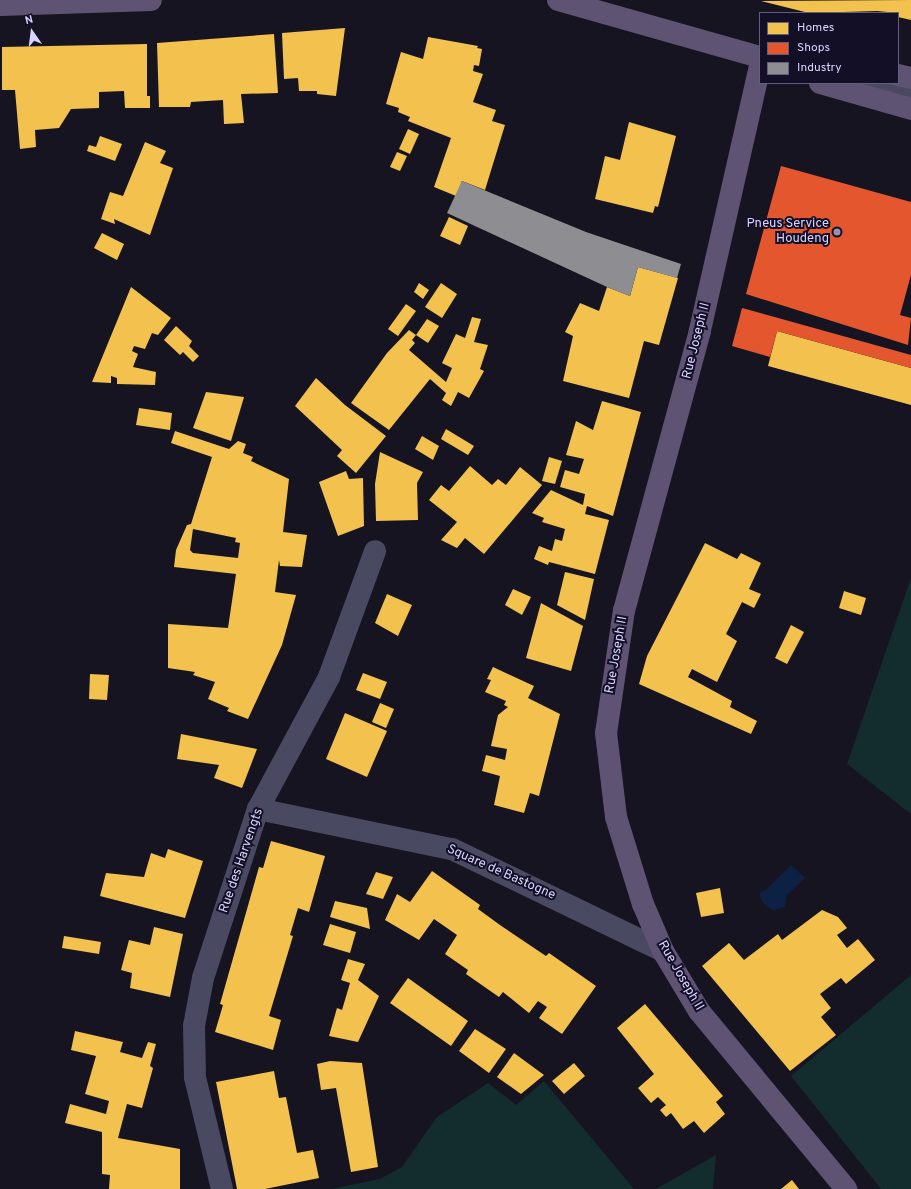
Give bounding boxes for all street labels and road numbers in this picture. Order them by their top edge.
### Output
street label: Rue Joseph II [680,301,714,381]
street label: Rue Joseph II [603,615,631,695]
street label: Rue des Harvengts [217,807,267,915]
street label: Square de Bastogne [444,842,558,904]
street label: Rue Joseph II [654,938,706,1014]

